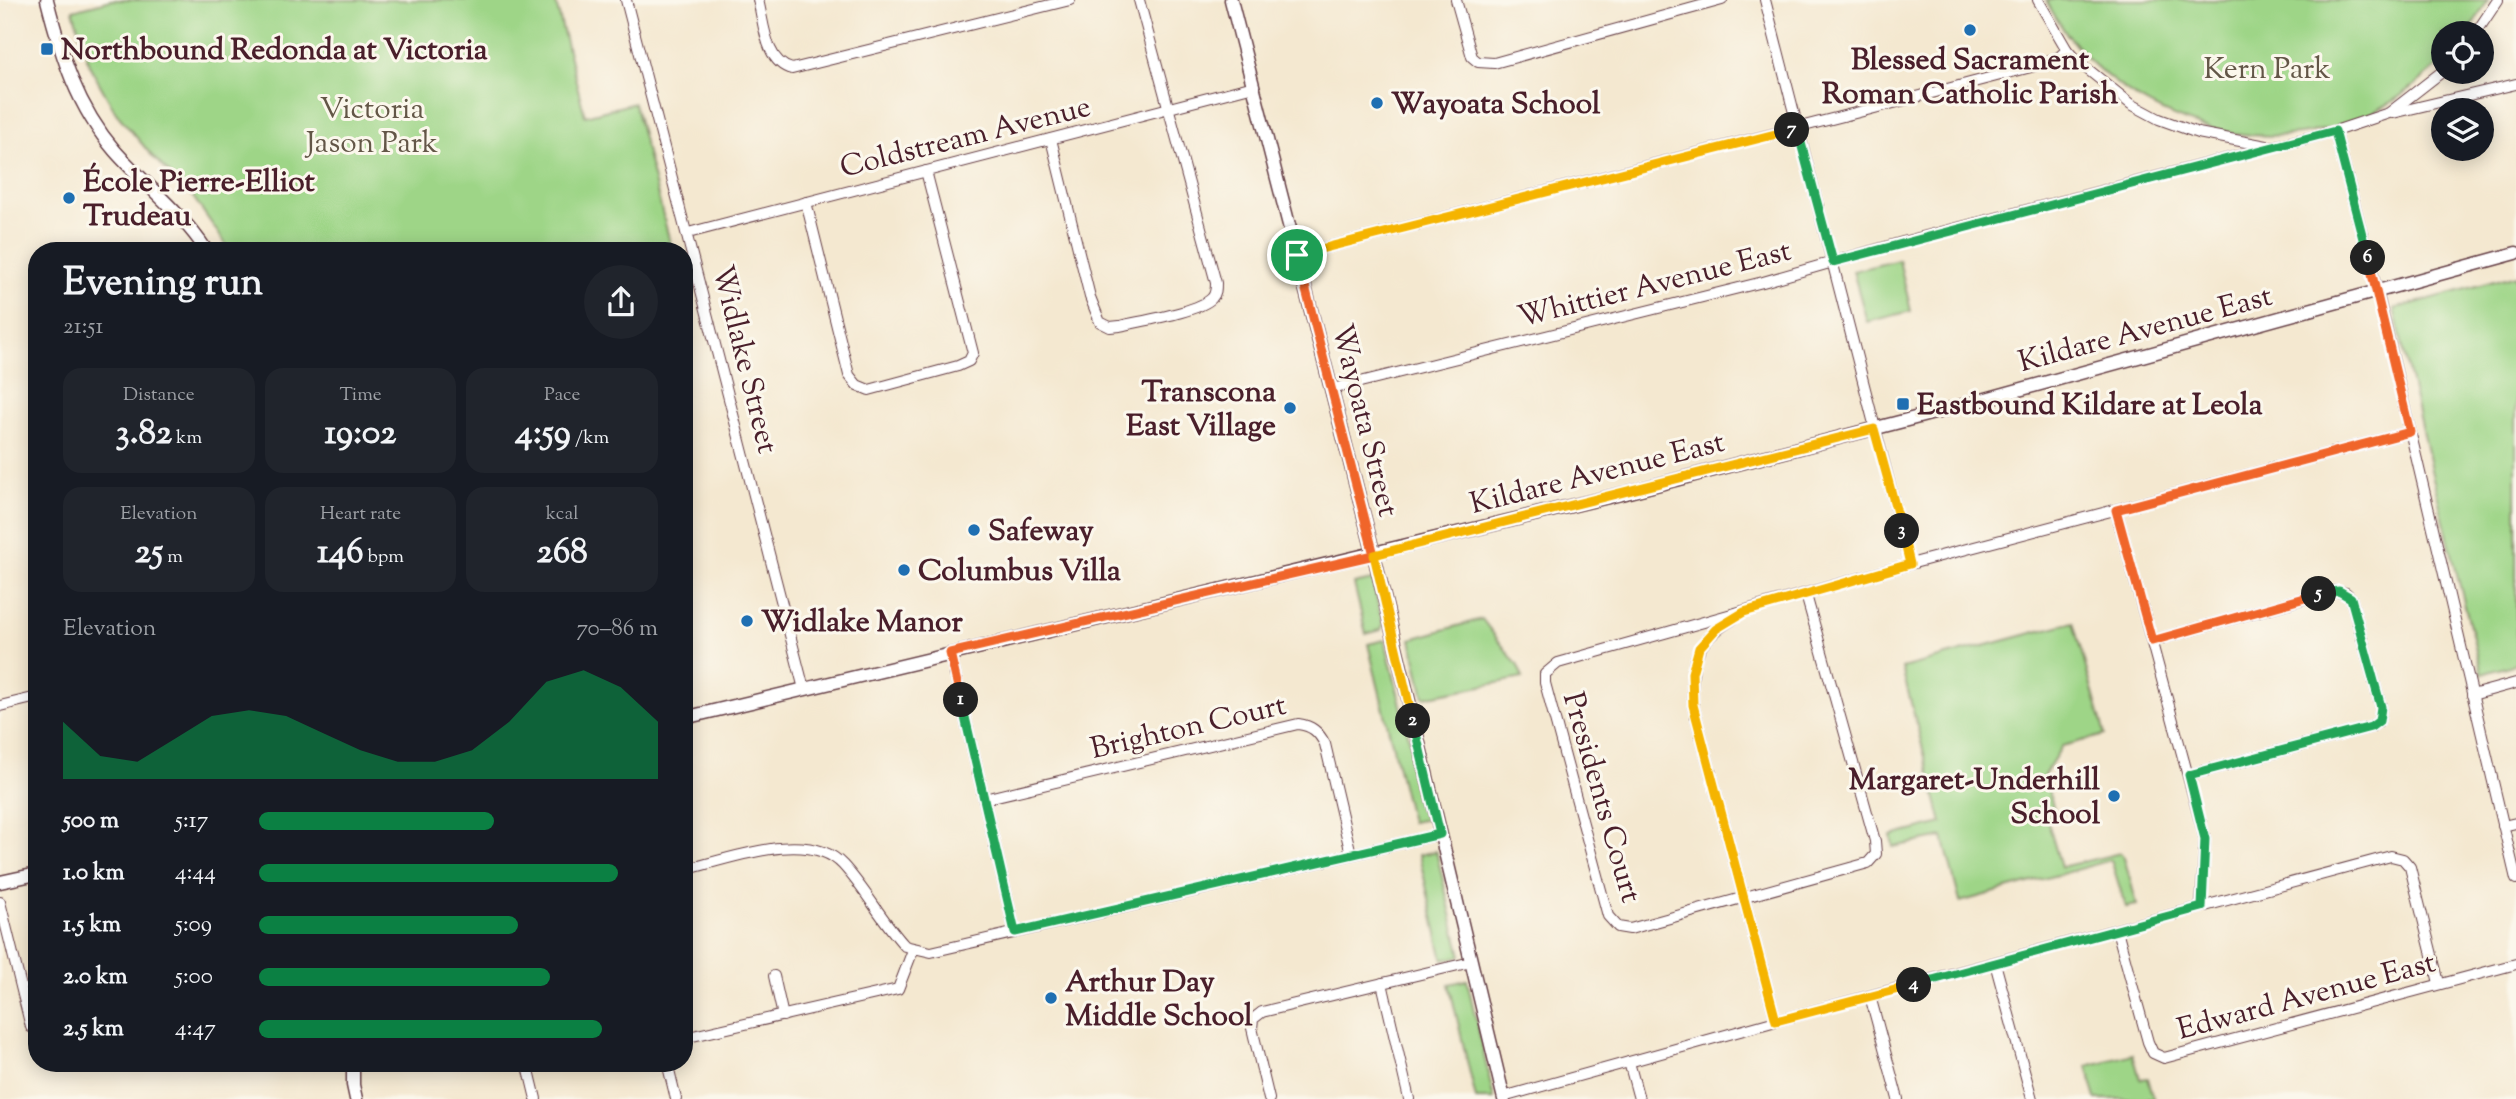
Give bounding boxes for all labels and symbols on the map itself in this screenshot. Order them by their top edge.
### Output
marker: Blessed Sacrament Roman Catholic Parish [1962,22,1978,38]
place label: Northbound Redonda at Victoria [61,30,488,73]
place label: Blessed Sacrament Roman Catholic Parish [1822,40,2119,117]
marker: Northbound Redonda at Victoria [39,41,55,57]
park label: Kern Park [2203,49,2331,92]
place label: Wayoata School [1391,84,1601,127]
street label: Coldstream Avenue [836,86,1096,190]
park label: Victoria Jason Park [304,89,438,166]
marker: Wayoata School [1369,95,1385,111]
pin: 7 [1774,113,1810,148]
place label: École Pierre-Elliot Trudeau [83,162,315,239]
marker: École Pierre-Elliot Trudeau [61,190,77,206]
pin [1267,225,1327,285]
street label: Whittier Avenue East [1513,231,1796,340]
pin: 6 [2350,240,2386,276]
street label: Widlake Street [699,261,788,458]
street label: Kildare Avenue East [2014,276,2277,385]
street label: Wayoata Street [1319,320,1408,521]
place label: Transcona East Village [1126,372,1276,449]
place label: Eastbound Kildare at Leola [1917,385,2263,428]
marker: Eastbound Kildare at Leola [1895,396,1911,412]
marker: Transcona East Village [1282,400,1298,416]
street label: Kildare Avenue East [1466,422,1729,527]
place label: Safeway [988,511,1094,554]
pin: 3 [1884,514,1920,548]
marker: Safeway [966,522,982,538]
place label: Columbus Villa [918,551,1121,594]
marker: Columbus Villa [896,562,912,578]
pin: 5 [2302,576,2336,612]
place label: Widlake Manor [761,602,963,645]
marker: Widlake Manor [739,613,755,629]
pin: 1 [944,682,978,718]
street label: Brighton Court [1086,685,1291,772]
street label: Presidents Court [1550,687,1651,908]
pin: 2 [1396,704,1430,738]
place label: Margaret-Underhill School [1849,760,2101,837]
marker: Margaret-Underhill School [2106,788,2122,804]
street label: Edward Avenue East [2173,942,2441,1053]
place label: Arthur Day Middle School [1065,962,1253,1039]
pin: 4 [1896,968,1932,1002]
marker: Arthur Day Middle School [1043,990,1059,1006]

